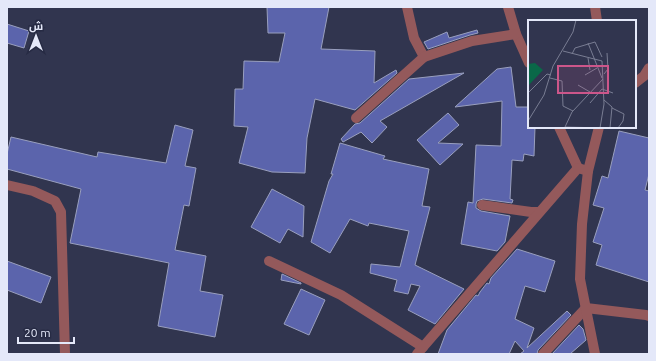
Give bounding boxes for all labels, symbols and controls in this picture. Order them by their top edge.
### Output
north arrow [16,16,56,56]
text: ش [29,20,43,33]
inset map [528,20,636,128]
scale bar [18,319,74,345]
text: 20 m [24,326,51,339]

